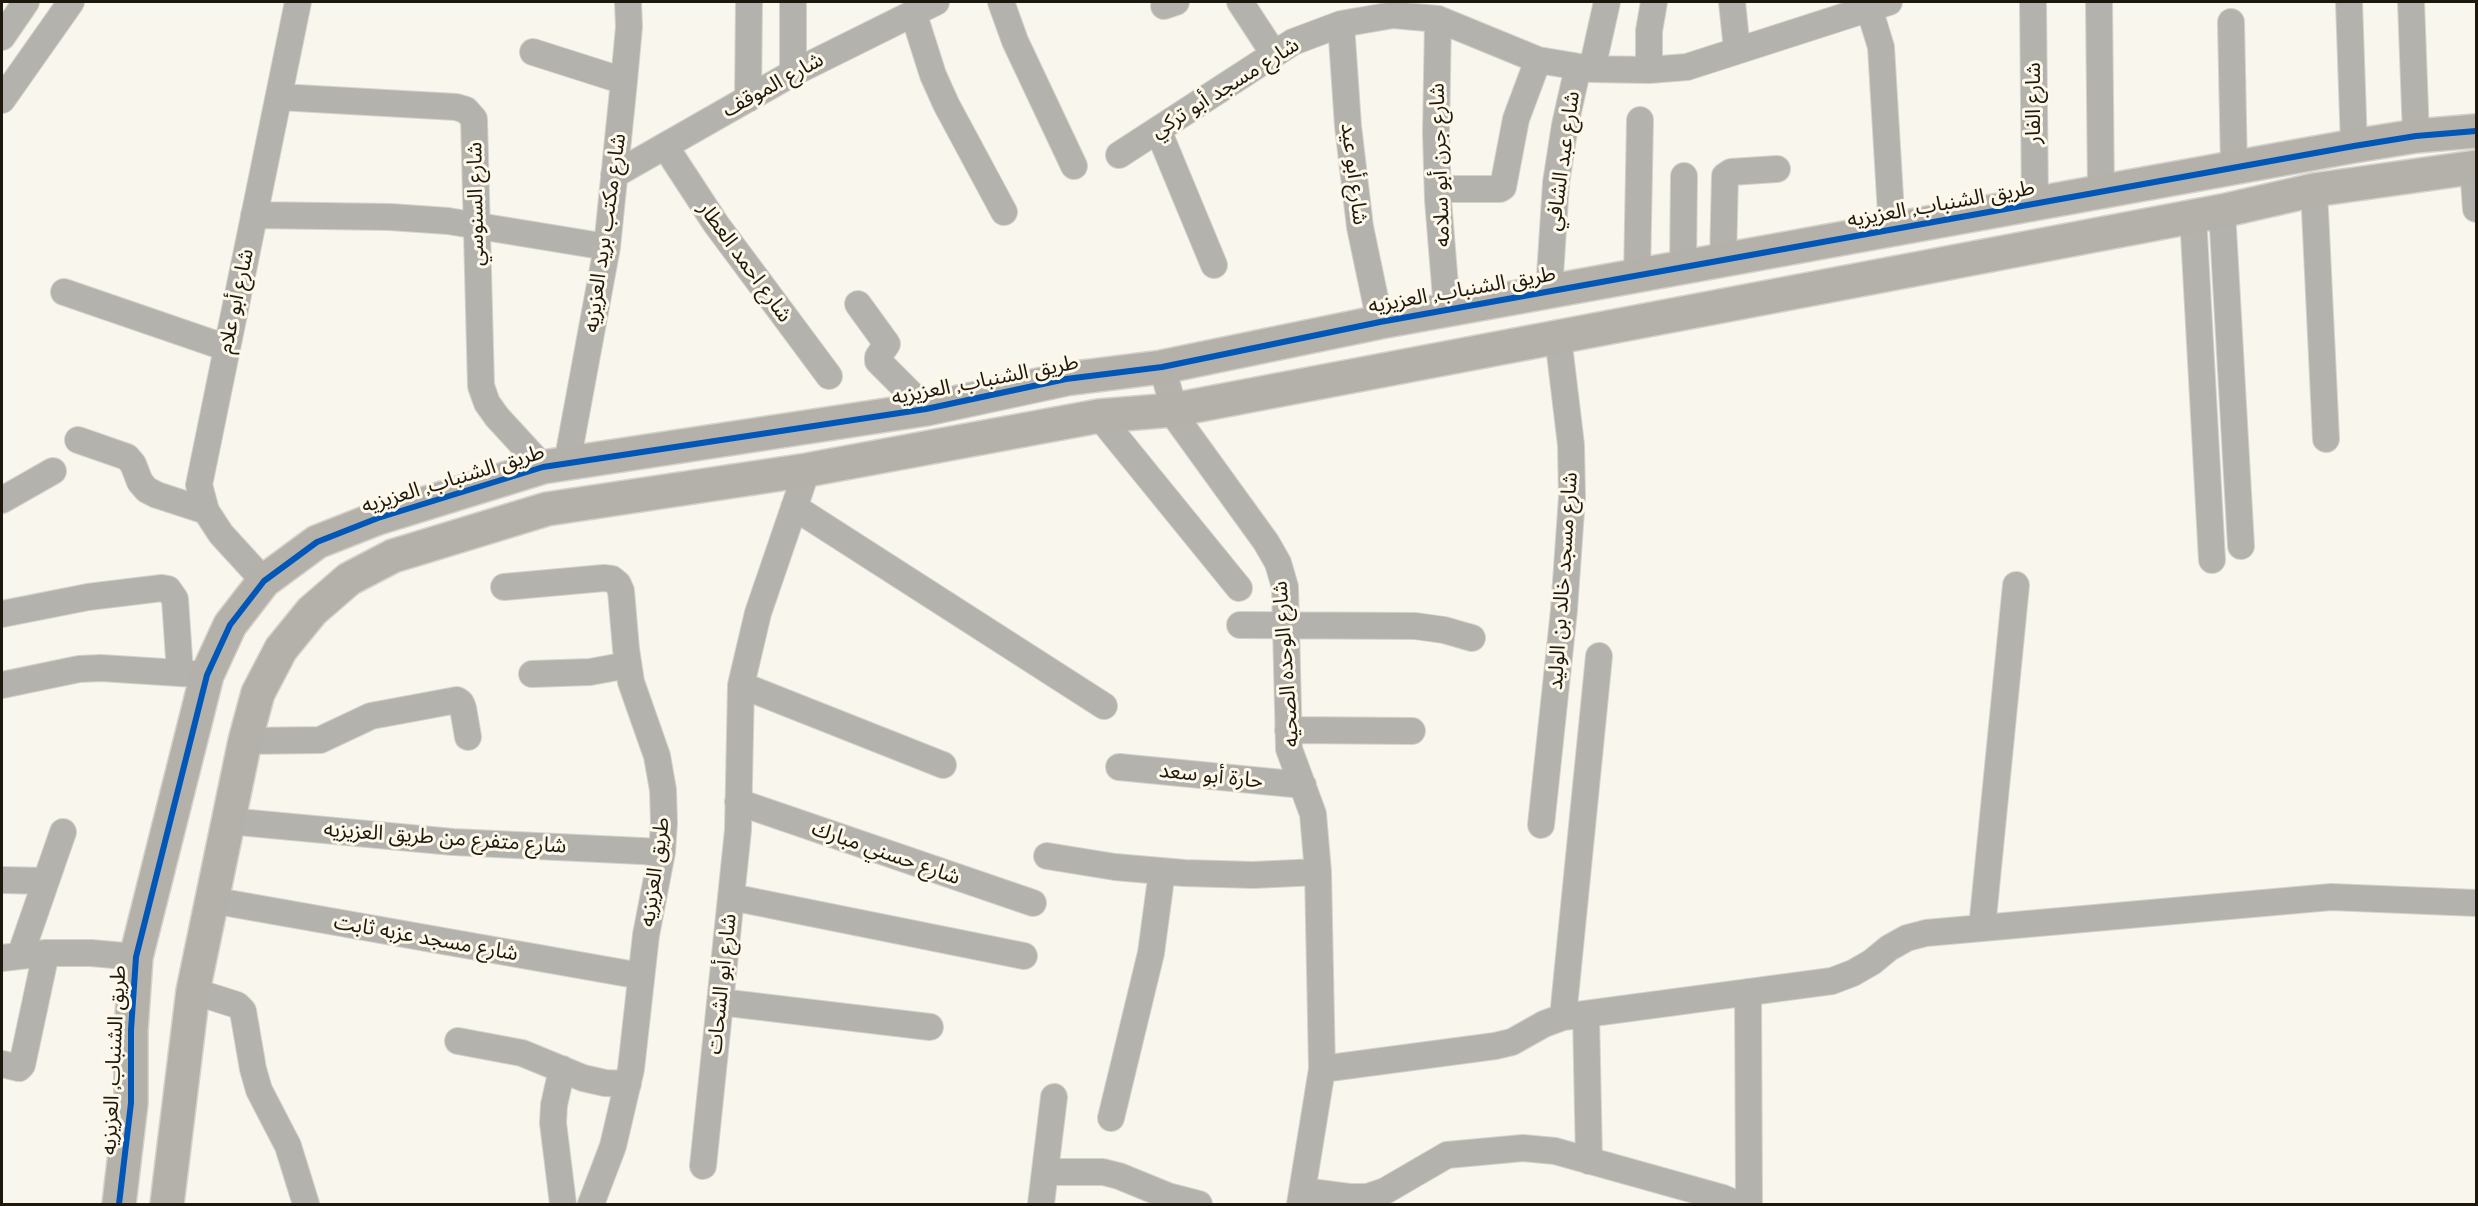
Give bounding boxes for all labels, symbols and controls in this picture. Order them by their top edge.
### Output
street label: شارع مسجد أبو تركي [1146,32,1304,144]
street label: شارع الموقف [718,47,828,123]
street label: شارع الفار [2021,62,2047,144]
street label: شارع جرن أبو سلامه [1425,83,1455,247]
street label: شارع عبد الشافي [1541,90,1585,232]
street label: شارع أبو عيد [1335,122,1373,226]
street label: شارع مكتب بريد العزيزيه [579,132,631,334]
street label: شارع السنوسي [462,142,490,266]
street label: طريق الشنباب, العزيزيه [1845,175,2037,233]
street label: شارع احمد العطار [693,197,797,327]
street label: شارع أبو علام [213,246,259,356]
street label: طريق الشنباب, العزيزيه [1366,261,1558,319]
street label: طريق الشنباب, العزيزيه [889,350,1081,410]
street label: طريق الشنباب, العزيزيه [359,439,547,519]
street label: شارع مسجد خالد بن الوليد [1543,471,1583,691]
street label: شارع الوحده الصحيه [1268,580,1304,748]
street label: حارة أبو سعد [1158,758,1264,794]
street label: طريق العزيزيه [635,816,675,928]
street label: شارع حسني مبارك [808,816,964,890]
street label: شارع متفرع من طريق العزيزيه [323,817,567,859]
street label: شارع مسجد عزبه ثابت [332,909,520,967]
street label: شارع أبو الشحات [702,912,742,1056]
street label: طريق الشنباب, العزيزيه [96,965,132,1155]

